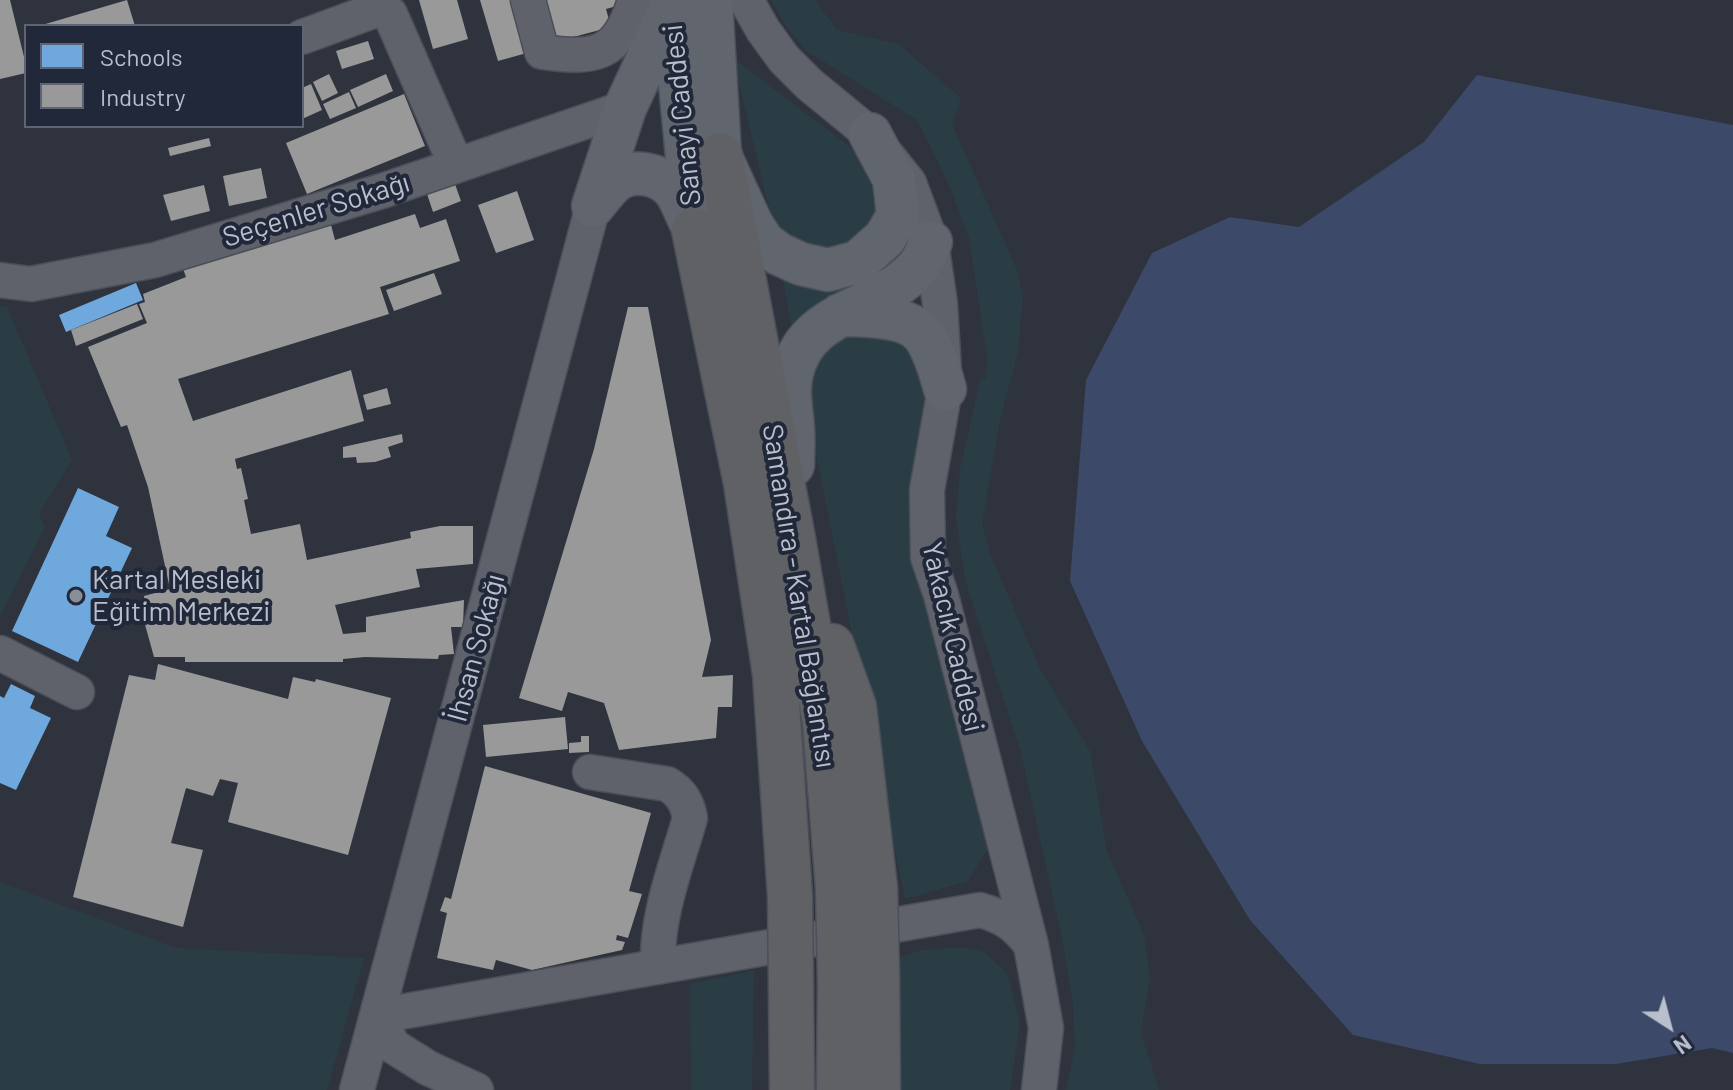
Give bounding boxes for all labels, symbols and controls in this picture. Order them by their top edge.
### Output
street label: Sanayi Caddesi [656,23,708,207]
legend [24,24,304,128]
text: Schools [100,42,183,71]
text: Industry [100,82,186,111]
street label: Seçenler Sokağı [219,166,413,254]
street label: Samandıra - Kartal Bağlantısı [755,422,843,770]
street label: Yakacık Caddesi [915,539,991,735]
place label: Kartal Mesleki Eğitim Merkezi [92,563,270,629]
street label: İhsan Sokağı [440,571,512,725]
marker: Kartal Mesleki Eğitim Merkezi [67,587,85,605]
north arrow [1629,986,1709,1066]
text: N [1670,1031,1697,1060]

